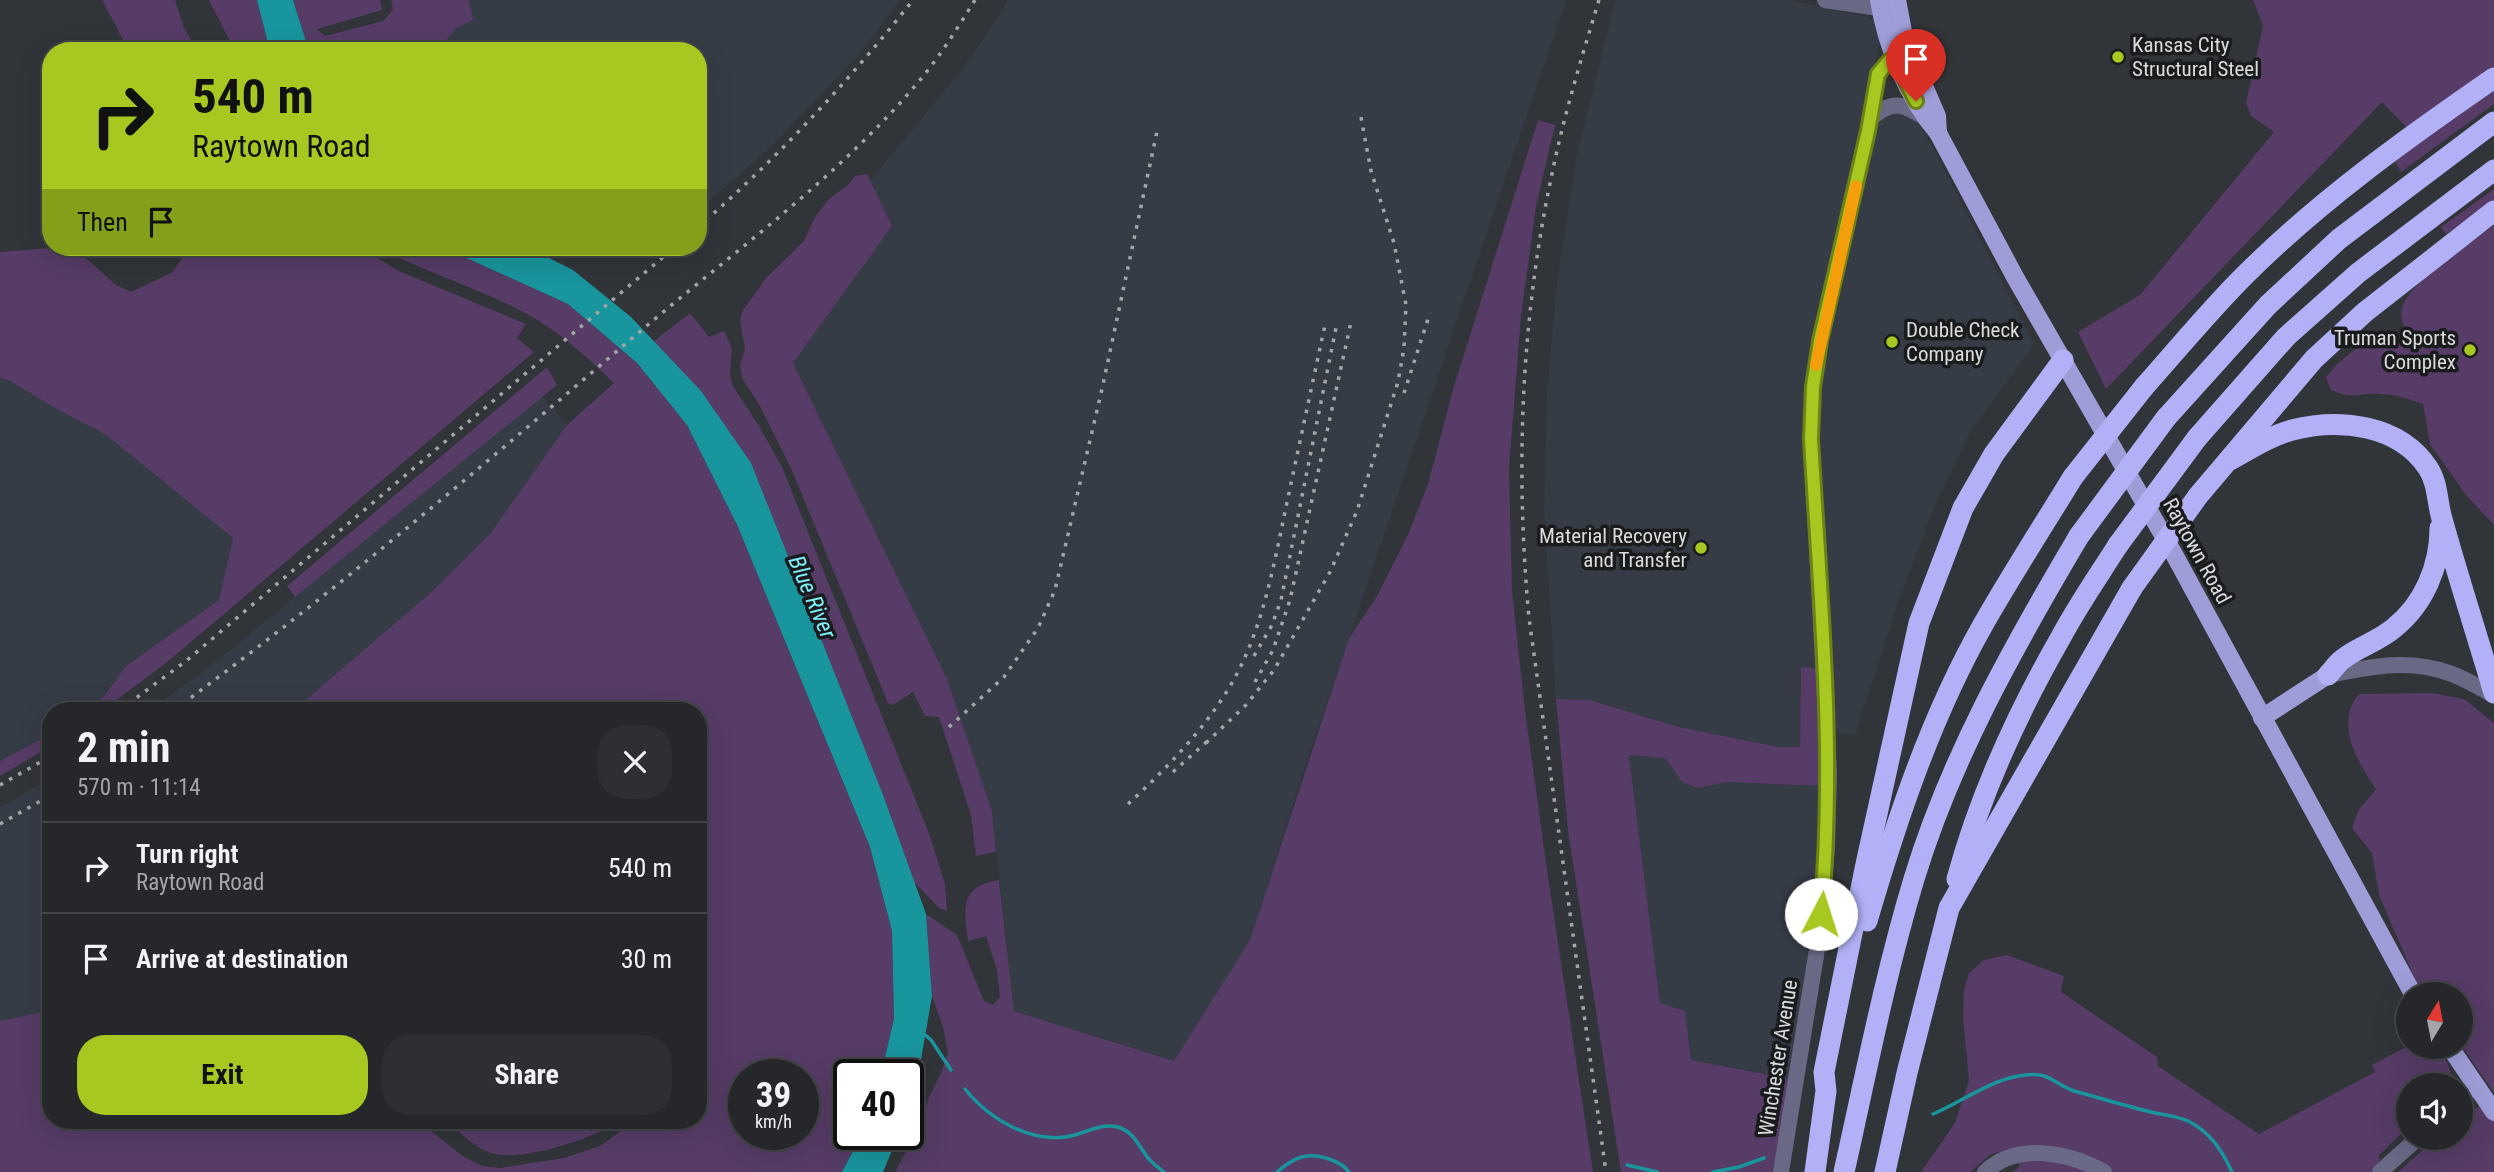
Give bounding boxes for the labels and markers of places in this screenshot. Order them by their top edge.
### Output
pin [1886,29,1946,101]
place label: Kansas City Structural Steel [2132,33,2259,81]
marker: Kansas City Structural Steel [2110,49,2126,65]
place label: Double Check Company [1906,318,2020,366]
place label: Truman Sports Complex [2334,326,2456,374]
marker: Double Check Company [1884,334,1900,350]
marker: Truman Sports Complex [2462,342,2478,358]
place label: Material Recovery and Transfer [1539,524,1687,572]
marker: Material Recovery and Transfer [1693,540,1709,556]

